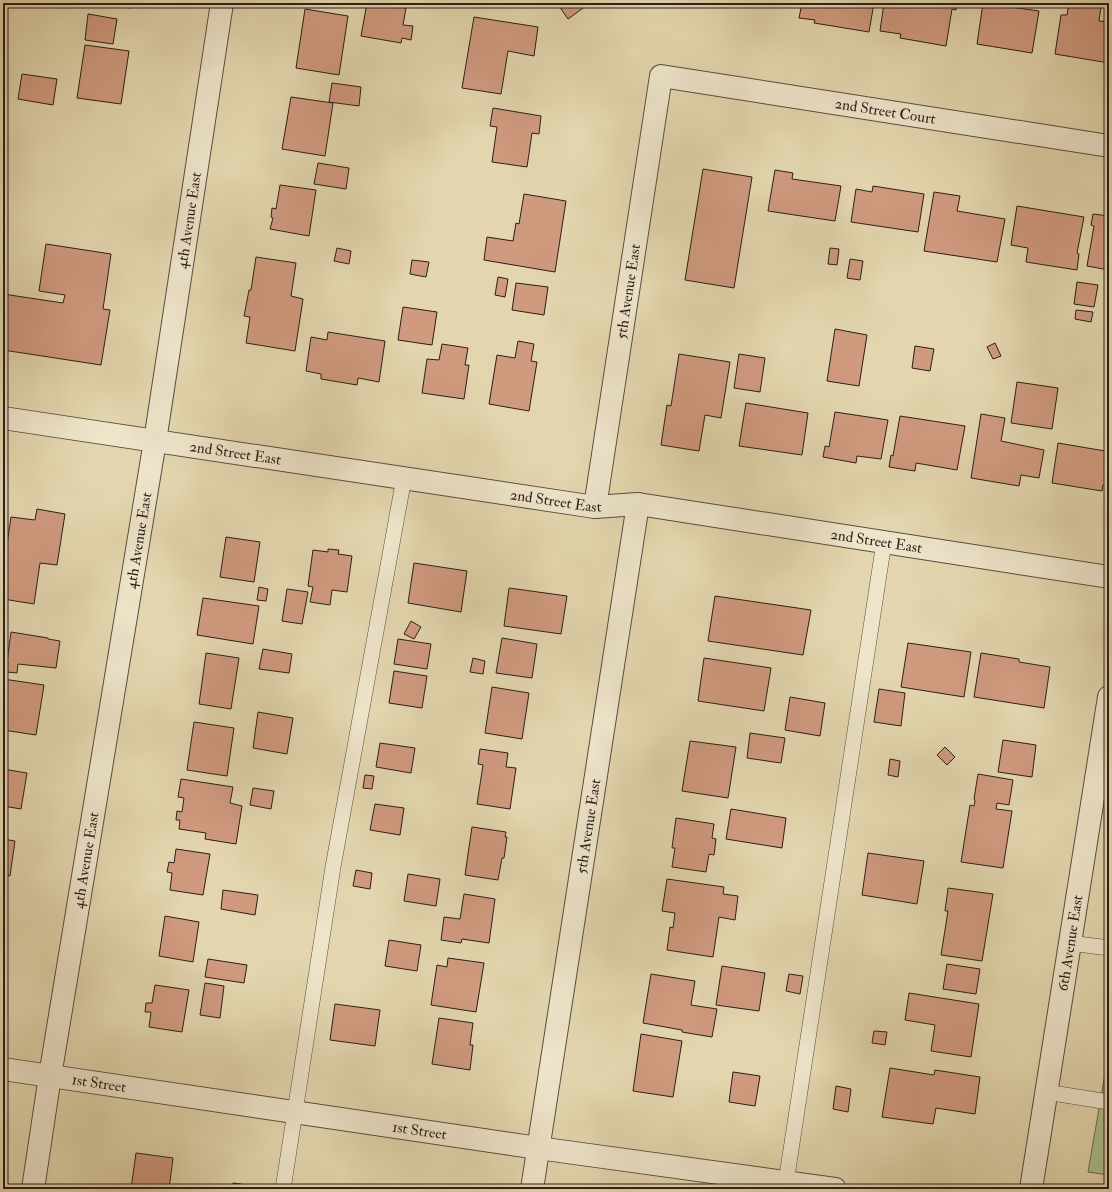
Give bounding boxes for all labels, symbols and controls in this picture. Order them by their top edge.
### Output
street label: 2nd Street Court [833,94,937,129]
street label: 4th Avenue East [172,171,206,270]
street label: 5th Avenue East [612,242,645,341]
street label: 2nd Street East [188,437,282,470]
street label: 2nd Street East [509,485,602,517]
street label: 4th Avenue East [122,491,156,590]
street label: 2nd Street East [829,525,923,558]
street label: 5th Avenue East [572,777,605,875]
street label: 4th Avenue East [69,810,104,910]
street label: 6th Avenue East [1053,894,1087,993]
street label: 1st Street [70,1070,127,1097]
street label: 1st Street [391,1118,448,1144]

